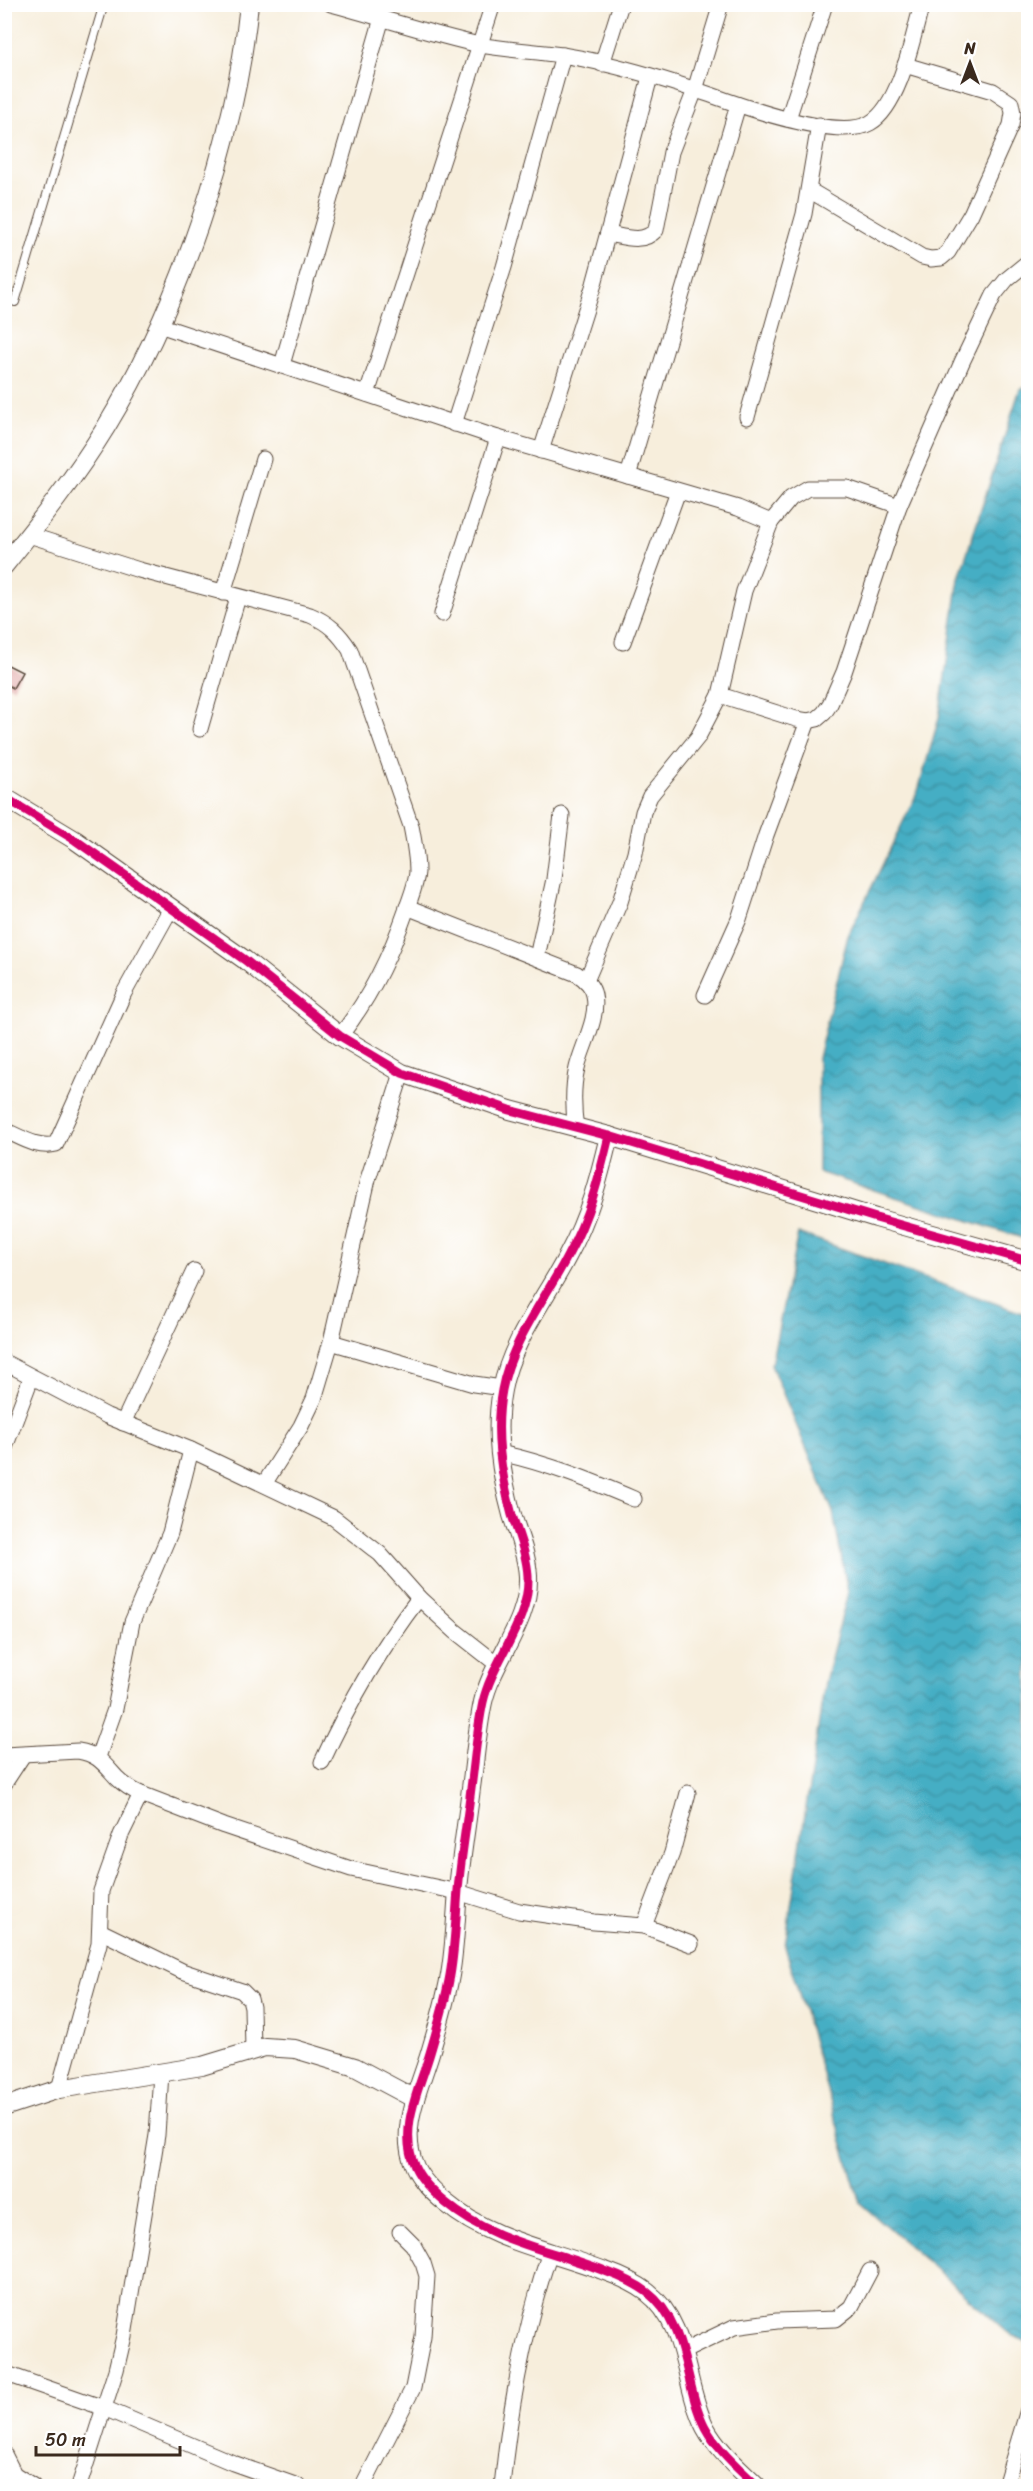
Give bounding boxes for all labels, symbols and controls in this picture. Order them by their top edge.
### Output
north arrow [940,33,1000,93]
text: N [963,34,976,63]
scale bar [36,2419,180,2457]
text: 50 m [45,2424,86,2456]

